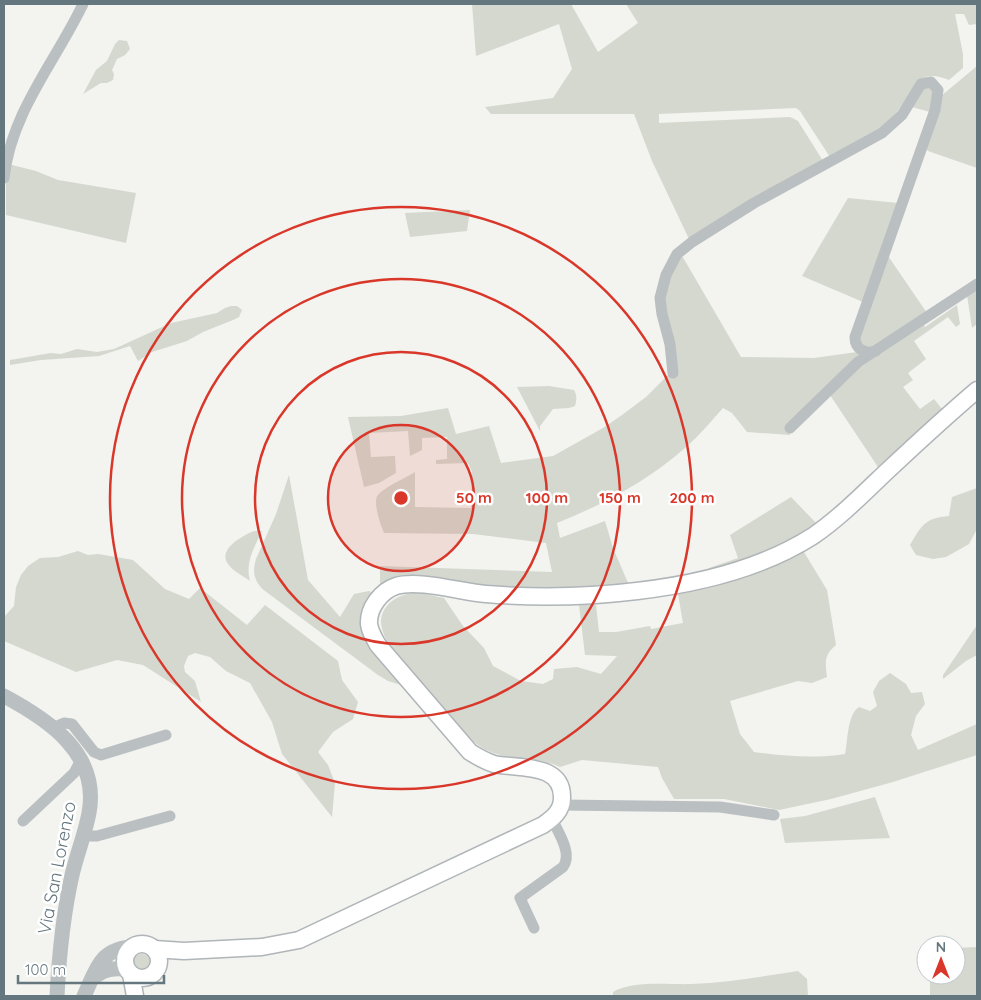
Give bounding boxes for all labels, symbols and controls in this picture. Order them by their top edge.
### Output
text: 50 m [456,488,492,507]
text: 100 m [526,488,568,507]
text: 150 m [599,488,641,507]
text: 200 m [670,488,715,507]
centre of rings [392,489,410,507]
street label: Via San Lorenzo [32,800,81,936]
north arrow [916,935,966,985]
text: N [936,938,946,956]
scale bar [18,952,164,984]
text: 100 m [25,960,66,979]

